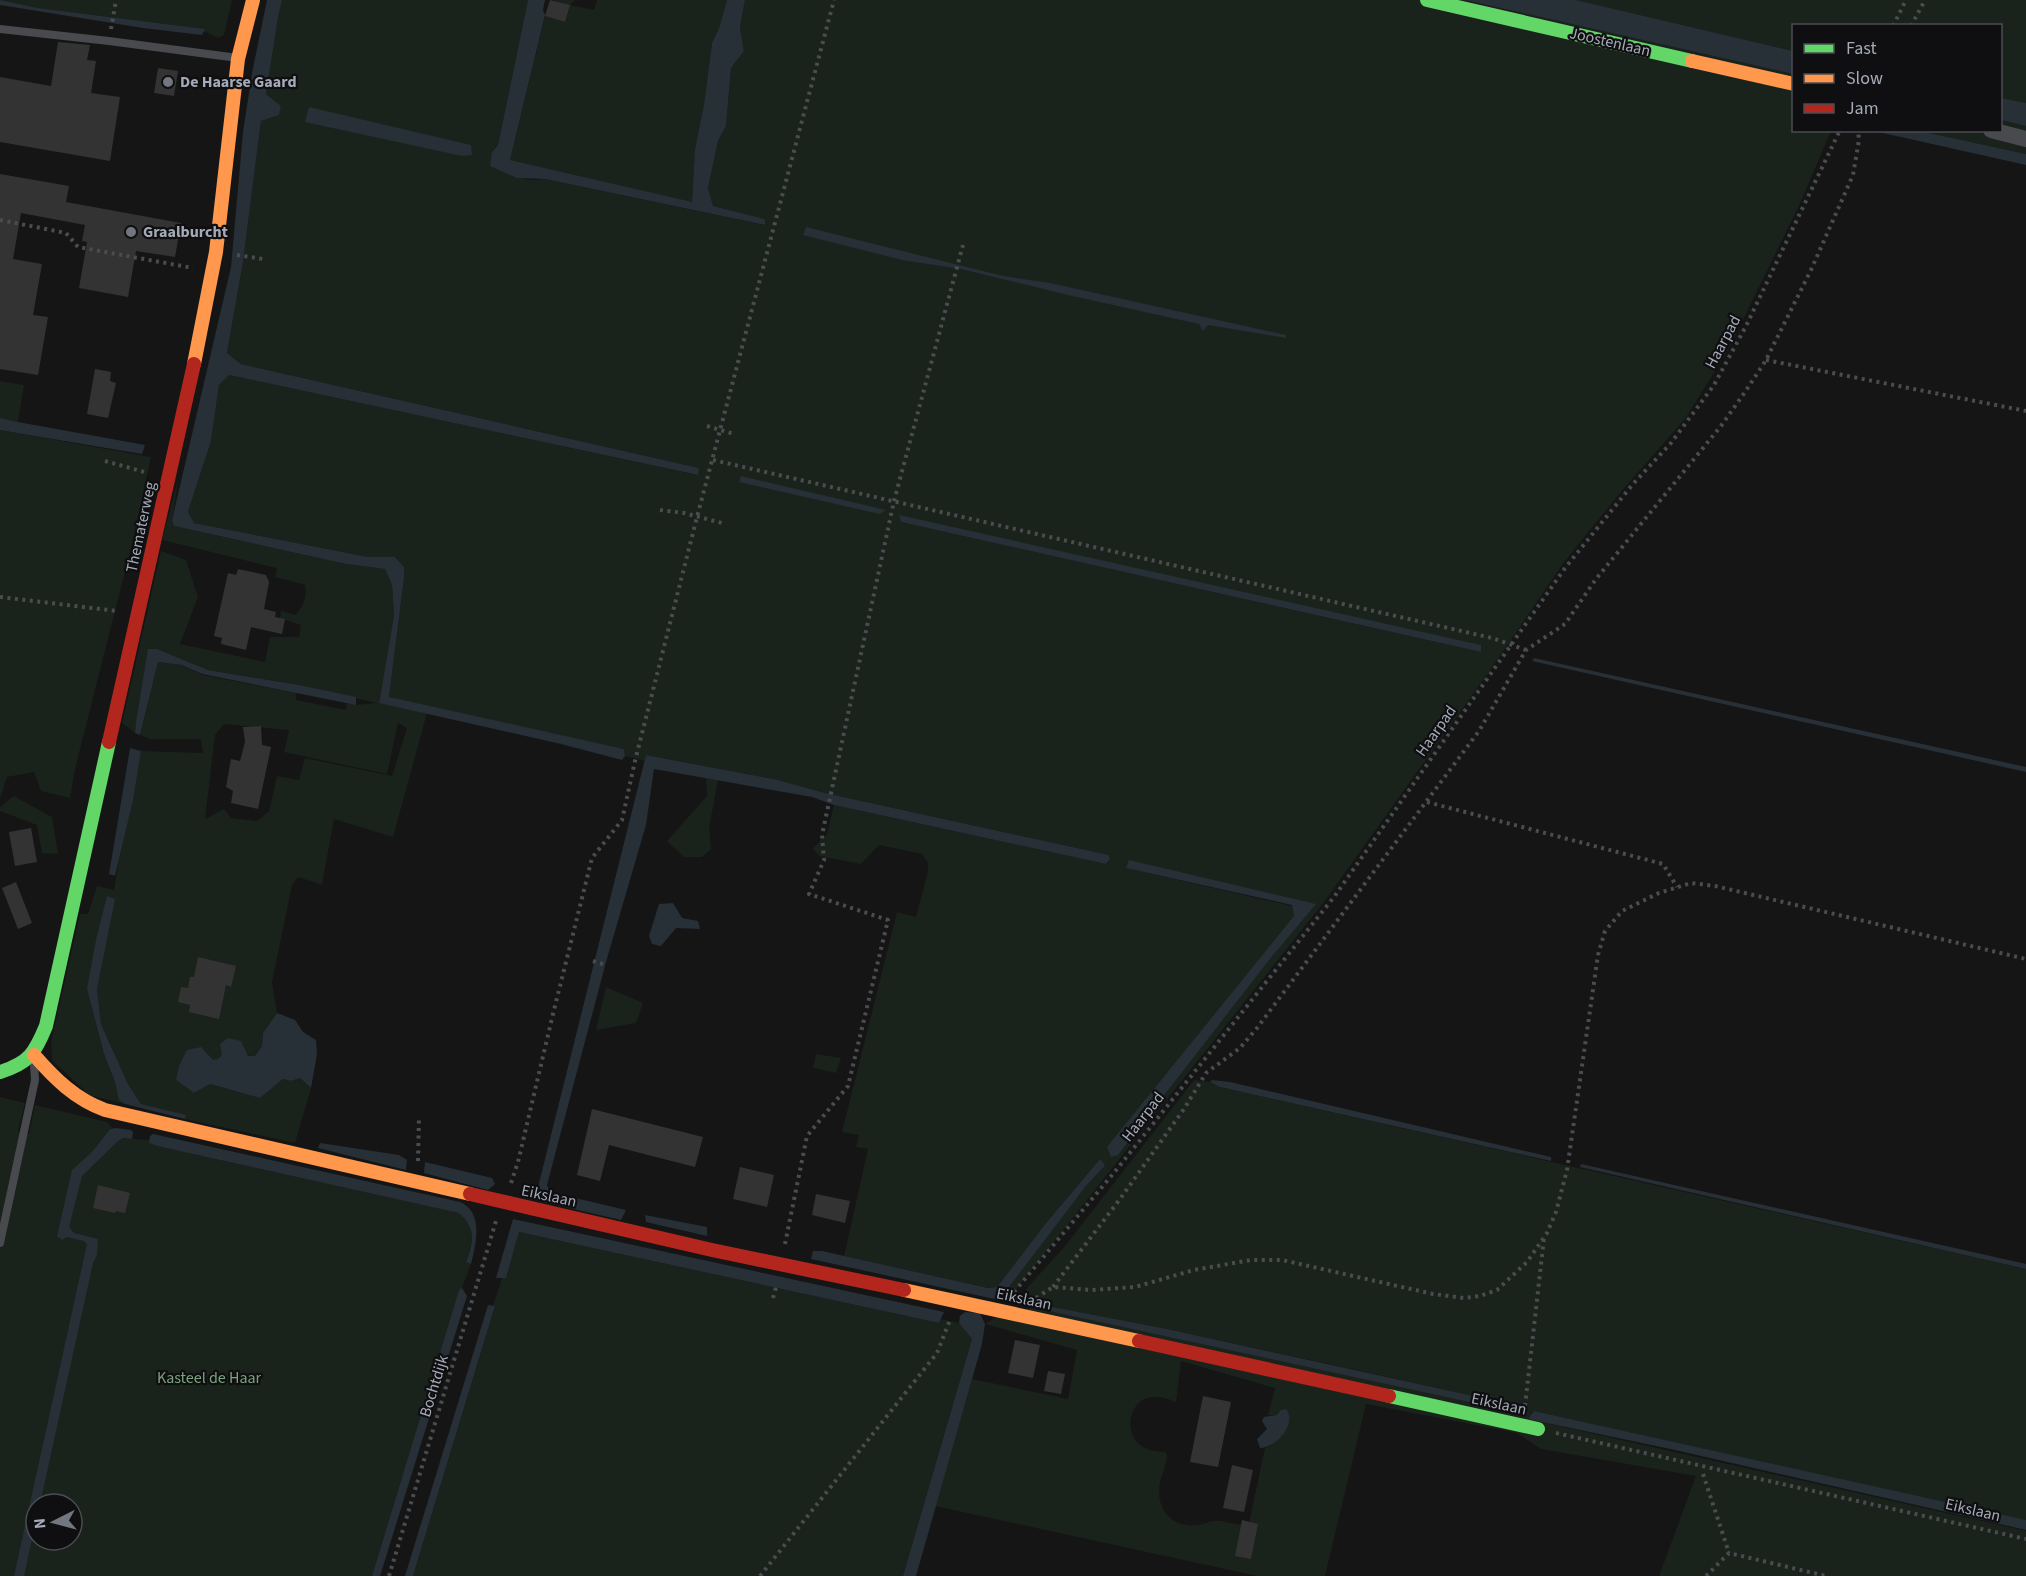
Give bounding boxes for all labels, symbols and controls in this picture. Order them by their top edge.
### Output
street label: Joostenlaan [1567,22,1653,62]
legend [1792,24,2002,132]
text: Fast [1846,36,1877,61]
text: Slow [1846,66,1883,91]
place label: De Haarse Gaard [180,71,297,93]
marker: De Haarse Gaard [161,75,175,89]
text: Jam [1846,96,1879,121]
place label: Graalburcht [143,221,228,243]
marker: Graalburcht [124,225,138,239]
street label: Haarpad [1700,311,1746,373]
street label: Thematerweg [121,479,161,575]
street label: Haarpad [1410,701,1462,761]
street label: Haarpad [1117,1087,1169,1147]
street label: Eikslaan [519,1179,579,1213]
street label: Eikslaan [994,1282,1054,1316]
street label: Bochtdijk [414,1352,454,1420]
park label: Kasteel de Haar [157,1367,262,1389]
street label: Eikslaan [1469,1387,1529,1421]
north arrow [24,1492,84,1552]
street label: Eikslaan [1943,1493,2003,1527]
text: N [29,1517,52,1530]

